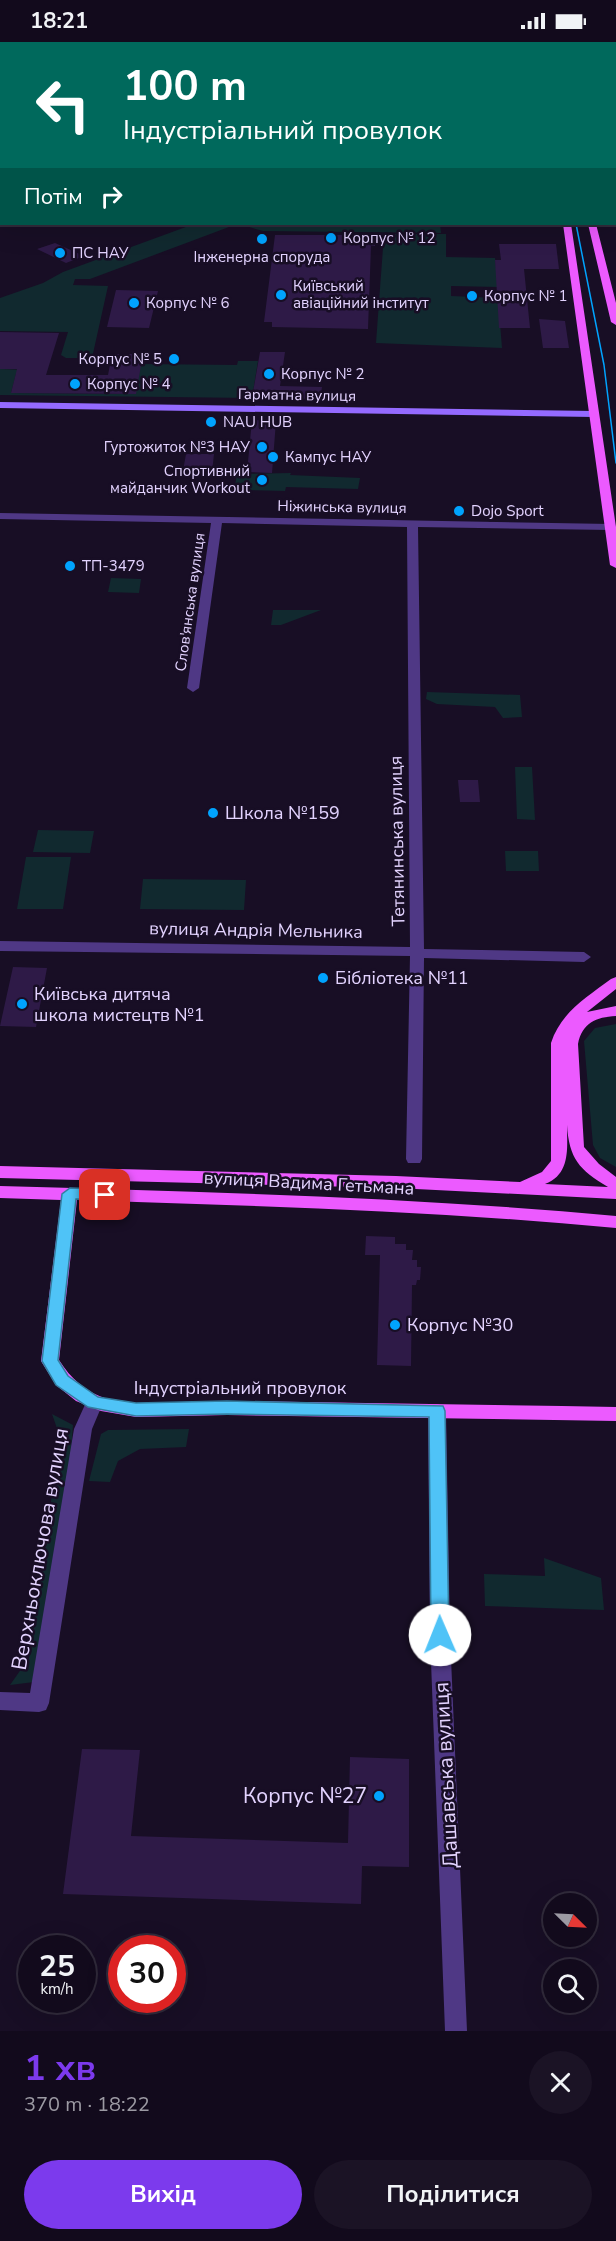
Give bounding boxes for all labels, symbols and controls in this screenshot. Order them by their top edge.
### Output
text: 18:21 [30,6,88,36]
text: 100 m [123,58,247,115]
icon: left [24,66,102,144]
text: Індустріальний провулок [123,112,442,149]
icon: right [95,180,128,213]
text: Потім [24,182,83,212]
place label: Корпус № 12 [343,228,435,248]
marker: Корпус № 12 [324,231,338,245]
marker: Інженерна споруда [255,232,269,246]
place label: ПС НАУ [72,243,129,263]
marker: ПС НАУ [53,246,67,260]
place label: Інженерна споруда [194,247,330,267]
place label: Київський авіаційний інститут [293,276,429,313]
place label: Корпус № 1 [484,286,567,306]
marker: Київський авіаційний інститут [274,288,288,302]
marker: Корпус № 1 [465,289,479,303]
place label: Корпус № 6 [146,293,229,313]
marker: Корпус № 6 [127,296,141,310]
place label: Корпус № 5 [79,349,162,369]
marker: Корпус № 5 [167,352,181,366]
place label: Корпус № 2 [281,364,364,384]
marker: Корпус № 2 [262,367,276,381]
place label: Корпус № 4 [87,374,170,394]
marker: Корпус № 4 [68,377,82,391]
street label: Гарматна вулиця [238,384,356,406]
place label: NAU HUB [223,412,292,432]
marker: NAU HUB [204,415,218,429]
place label: Гуртожиток №3 НАУ [104,437,250,457]
marker: Гуртожиток №3 НАУ [255,440,269,454]
place label: Кампус НАУ [285,447,372,467]
marker: Кампус НАУ [266,450,280,464]
place label: Спортивний майданчик Workout [110,461,251,498]
marker: Спортивний майданчик Workout [255,473,269,487]
street label: Ніжинська вулиця [277,496,407,518]
place label: Dojo Sport [471,501,544,521]
marker: Dojo Sport [452,504,466,518]
street label: Слов'янська вулиця [170,531,210,673]
place label: ТП-3479 [82,556,145,576]
marker: ТП-3479 [63,559,77,573]
street label: Тетянинська вулиця [384,756,410,926]
place label: Школа №159 [225,801,340,825]
marker: Школа №159 [206,806,220,820]
street label: вулиця Андрія Мельника [149,916,363,944]
place label: Бібліотека №11 [335,966,469,990]
marker: Бібліотека №11 [316,971,330,985]
place label: Київська дитяча школа мистецтв №1 [34,982,205,1027]
marker: Київська дитяча школа мистецтв №1 [15,997,29,1011]
street label: вулиця Вадима Гетьмана [203,1166,415,1200]
pin [79,1169,130,1220]
icon: arrive [88,1178,121,1211]
place label: Корпус №30 [407,1313,513,1337]
marker: Корпус №30 [388,1318,402,1332]
street label: Індустріальний провулок [134,1376,347,1400]
street label: Верхньоключова вулиця [5,1426,75,1672]
position arrow [408,1603,472,1667]
street label: Дашавська вулиця [427,1681,465,1869]
place label: Корпус №27 [243,1782,367,1810]
marker: Корпус №27 [372,1789,386,1803]
north arrow [543,1893,597,1947]
map controls [543,1893,597,2013]
speed limit sign: 30 [108,1935,186,2013]
text: 25 [39,1946,75,1987]
button: search [543,1959,597,2013]
text: km/h [40,1979,74,1999]
text: 1 хв [24,2044,96,2093]
button: close [529,2051,592,2114]
text: 370 m · 18:22 [24,2091,150,2118]
button: Вихід [24,2160,302,2229]
button: Поділитися [314,2160,592,2229]

